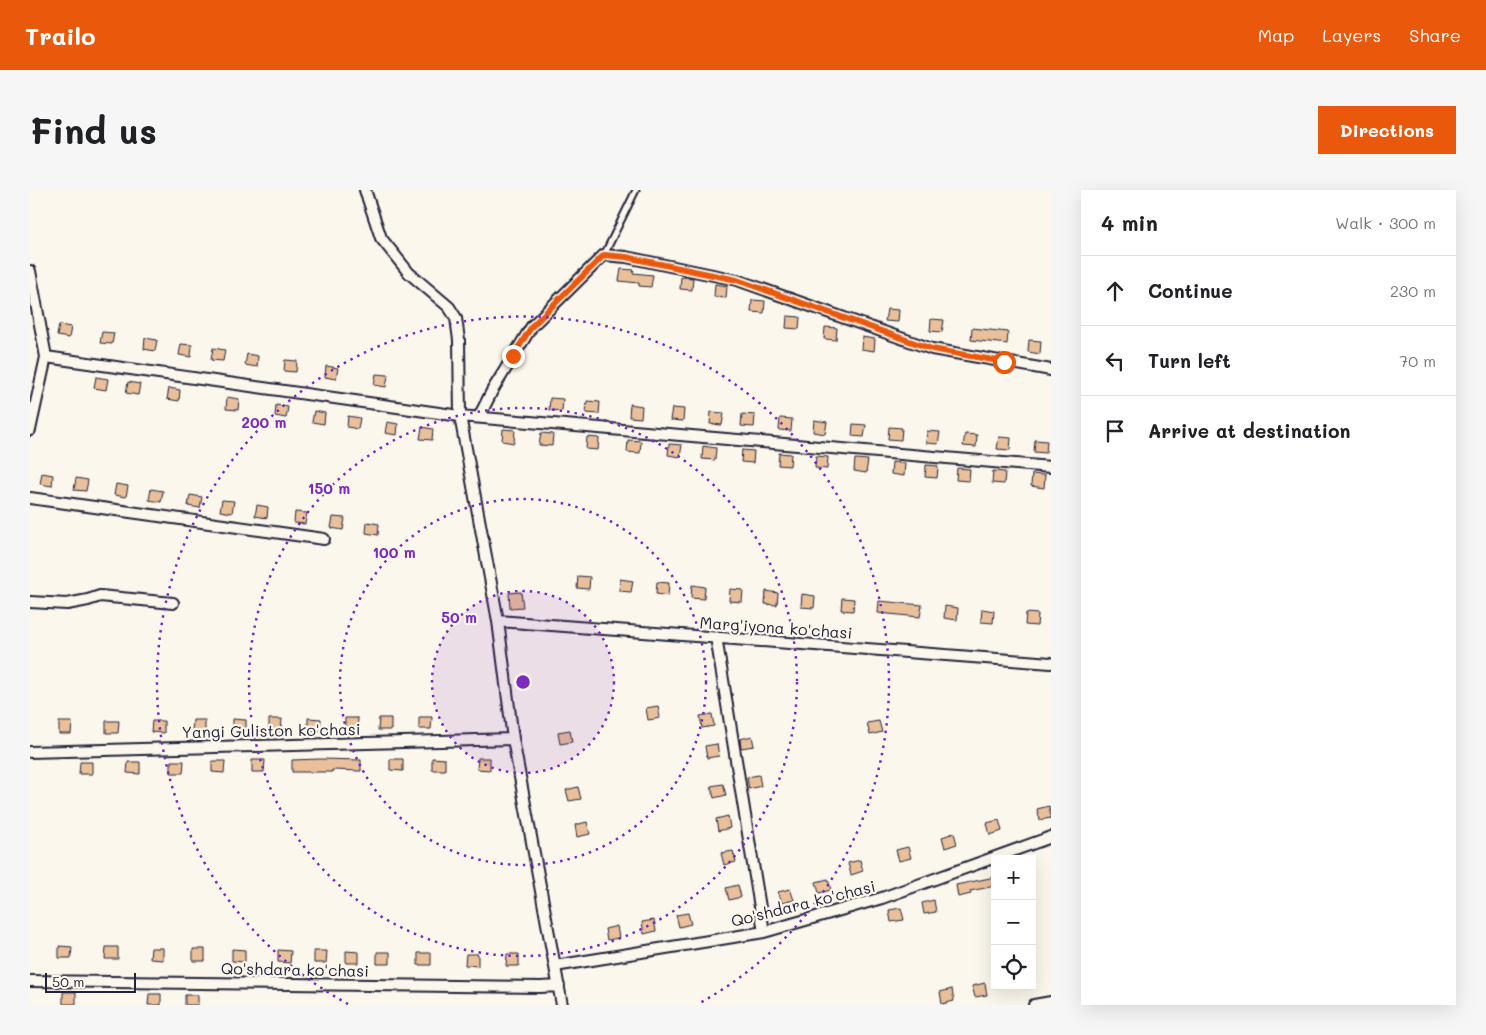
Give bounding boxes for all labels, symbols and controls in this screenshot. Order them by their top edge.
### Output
text: Trailo [25,20,96,51]
text: Map [1258,23,1294,47]
text: Layers [1322,23,1381,47]
text: Share [1409,23,1461,47]
button: Directions [1318,106,1456,154]
text: Find us [30,107,157,153]
text: 4 min [1101,209,1158,236]
text: Walk · 300 m [1335,212,1436,233]
icon: ahead [1101,277,1129,305]
text: Continue [1148,278,1233,303]
text: 230 m [1390,280,1436,301]
route end [502,345,525,368]
icon: left [1101,347,1129,375]
text: Turn left [1148,348,1231,373]
text: 70 m [1399,350,1436,371]
route start [993,351,1016,374]
text: 200 m [242,412,287,432]
icon: arrive [1101,417,1129,445]
text: Arrive at destination [1148,418,1351,443]
text: 150 m [308,478,350,498]
text: 100 m [372,542,416,562]
text: 50 m [441,607,477,627]
street label: Marg'iyona ko'chasi [699,611,853,643]
centre of rings [514,673,532,691]
street label: Yangi Guliston ko'chasi [181,718,361,742]
map controls [991,855,1036,990]
button: + [991,855,1036,900]
street label: Qo'shdara ko'chasi [729,875,877,931]
button: − [991,900,1036,945]
button: locate [991,945,1036,990]
street label: Qo'shdara ko'chasi [221,957,369,981]
scale bar [45,970,136,993]
text: 50 m [52,972,84,991]

